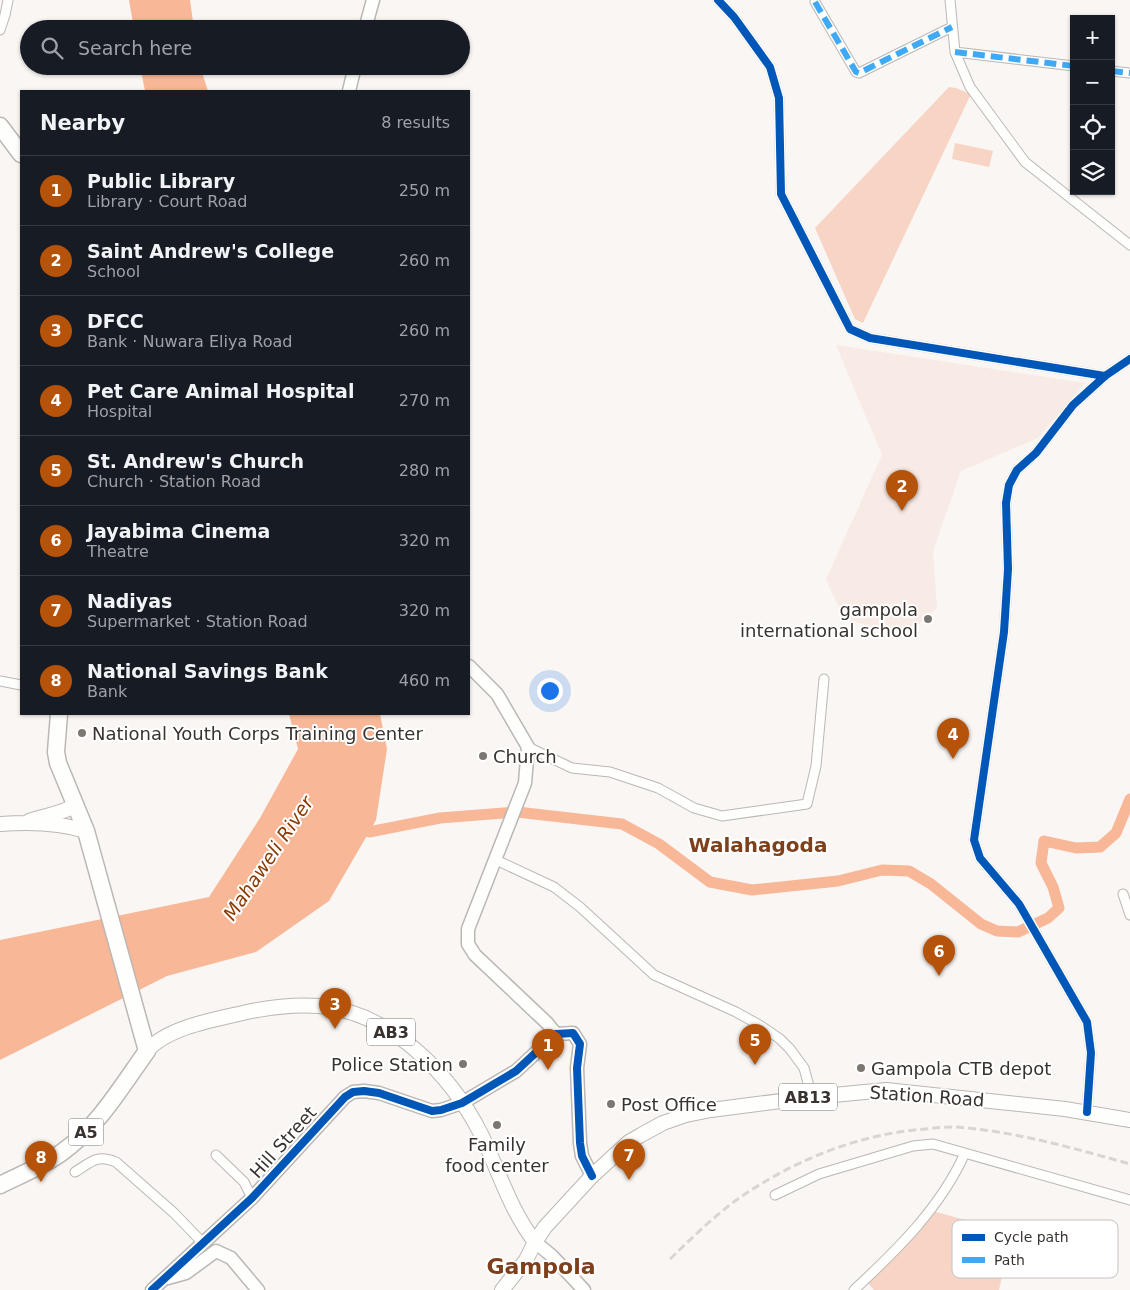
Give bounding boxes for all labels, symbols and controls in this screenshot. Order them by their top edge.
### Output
map controls [1070,15,1115,195]
button: + [1070,15,1115,60]
search box [20,20,470,75]
icon: search [38,34,66,62]
text: Search here [78,37,192,59]
button: − [1070,60,1115,105]
button: locate [1070,105,1115,150]
text: Nearby [40,111,125,135]
text: 8 results [381,113,450,132]
button: layers [1070,150,1115,195]
text: Public Library [87,170,235,192]
text: 1 [50,181,62,200]
text: 250 m [399,181,450,200]
text: Library · Court Road [87,192,247,211]
text: Saint Andrew's College [87,240,334,262]
text: 2 [50,251,62,270]
text: 260 m [399,251,450,270]
text: School [87,262,140,281]
text: DFCC [87,310,144,332]
text: 3 [50,321,62,340]
text: 260 m [399,321,450,340]
text: Bank · Nuwara Eliya Road [87,332,292,351]
text: Pet Care Animal Hospital [87,380,354,402]
text: 4 [50,391,62,410]
text: 270 m [399,391,450,410]
text: Hospital [87,402,152,421]
text: St. Andrew's Church [87,450,304,472]
text: 5 [50,461,62,480]
text: 280 m [399,461,450,480]
pin: 2 [886,470,918,511]
text: Church · Station Road [87,472,261,491]
text: Jayabima Cinema [87,520,270,542]
text: 6 [50,531,62,550]
text: 320 m [399,531,450,550]
text: Theatre [87,542,149,561]
text: Nadiyas [87,590,172,612]
place label: gampola international school [740,599,918,641]
text: 7 [50,601,62,620]
text: 320 m [399,601,450,620]
text: Supermarket · Station Road [87,612,308,631]
marker: gampola international school [922,613,934,625]
text: National Savings Bank [87,660,328,682]
text: 8 [50,671,62,690]
text: 460 m [399,671,450,690]
your location [537,678,563,704]
text: Bank [87,682,127,701]
pin: 4 [937,718,969,759]
place label: National Youth Corps Training Center [92,723,423,744]
marker: National Youth Corps Training Center [76,727,88,739]
place label: Church [493,746,557,767]
marker: Church [477,750,489,762]
water label: Mahaweli River [218,791,318,924]
district label: Walahagoda [689,833,827,857]
pin: 6 [923,935,955,976]
pin: 3 [319,988,351,1029]
road number: AB3 [367,1019,415,1046]
pin: 5 [739,1024,771,1065]
pin: 1 [532,1029,564,1070]
place label: Police Station [331,1054,453,1075]
marker: Police Station [457,1058,469,1070]
place label: Gampola CTB depot [871,1058,1051,1079]
marker: Gampola CTB depot [855,1062,867,1074]
street label: Station Road [869,1082,985,1110]
road number: AB13 [779,1084,837,1110]
place label: Post Office [621,1094,717,1115]
marker: Post Office [605,1098,617,1110]
street label: Hill Street [245,1102,321,1182]
road number: A5 [68,1118,104,1146]
marker: Family food center [491,1119,503,1131]
place label: Family food center [445,1134,549,1176]
pin: 7 [613,1139,645,1180]
pin: 8 [25,1141,57,1182]
legend [952,1220,1118,1278]
text: Cycle path [994,1229,1069,1245]
text: Path [994,1252,1025,1268]
district label: Gampola [486,1254,596,1279]

